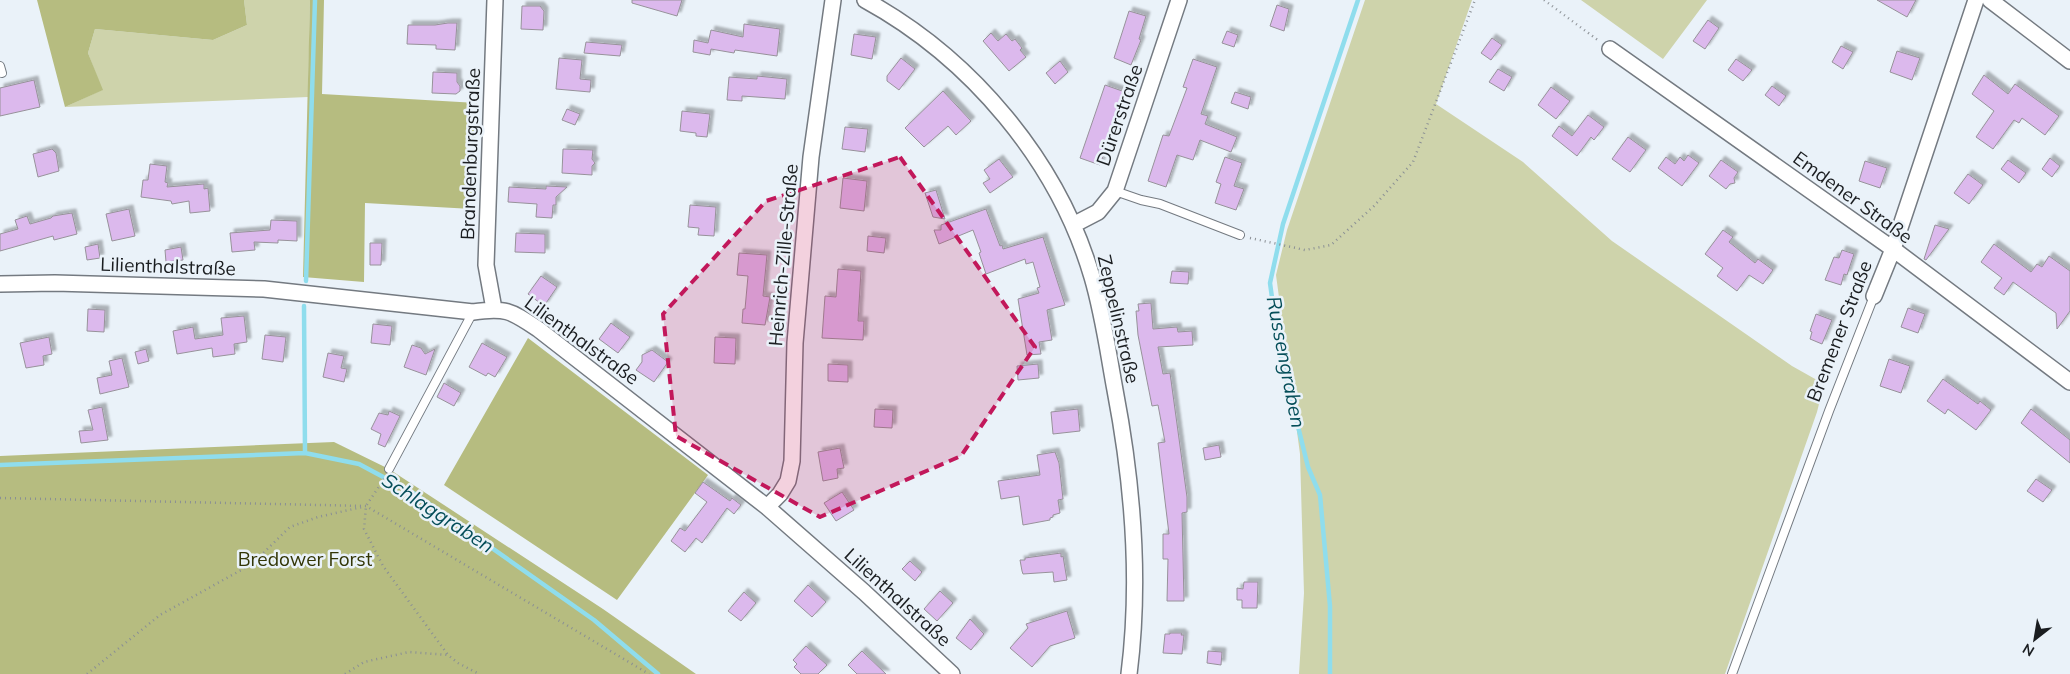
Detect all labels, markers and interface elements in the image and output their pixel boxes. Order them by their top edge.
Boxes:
street label: Dürerstraße [1090,61,1148,169]
street label: Brandenburgstraße [455,67,485,241]
street label: Emdener Straße [1789,146,1917,248]
street label: Heinrich-Zille-Straße [763,163,803,347]
street label: Lilienthalstraße [100,252,236,280]
street label: Zeppelinstraße [1093,252,1145,386]
street label: Bremener Straße [1801,257,1877,405]
street label: Lilienthalstraße [520,290,644,390]
water label: Russengraben [1261,294,1312,430]
water label: Schlaggraben [377,467,499,558]
street label: Lilienthalstraße [840,543,956,651]
park label: Bredower Forst [238,547,373,571]
north arrow [2010,614,2060,664]
text: N [2019,640,2037,661]

